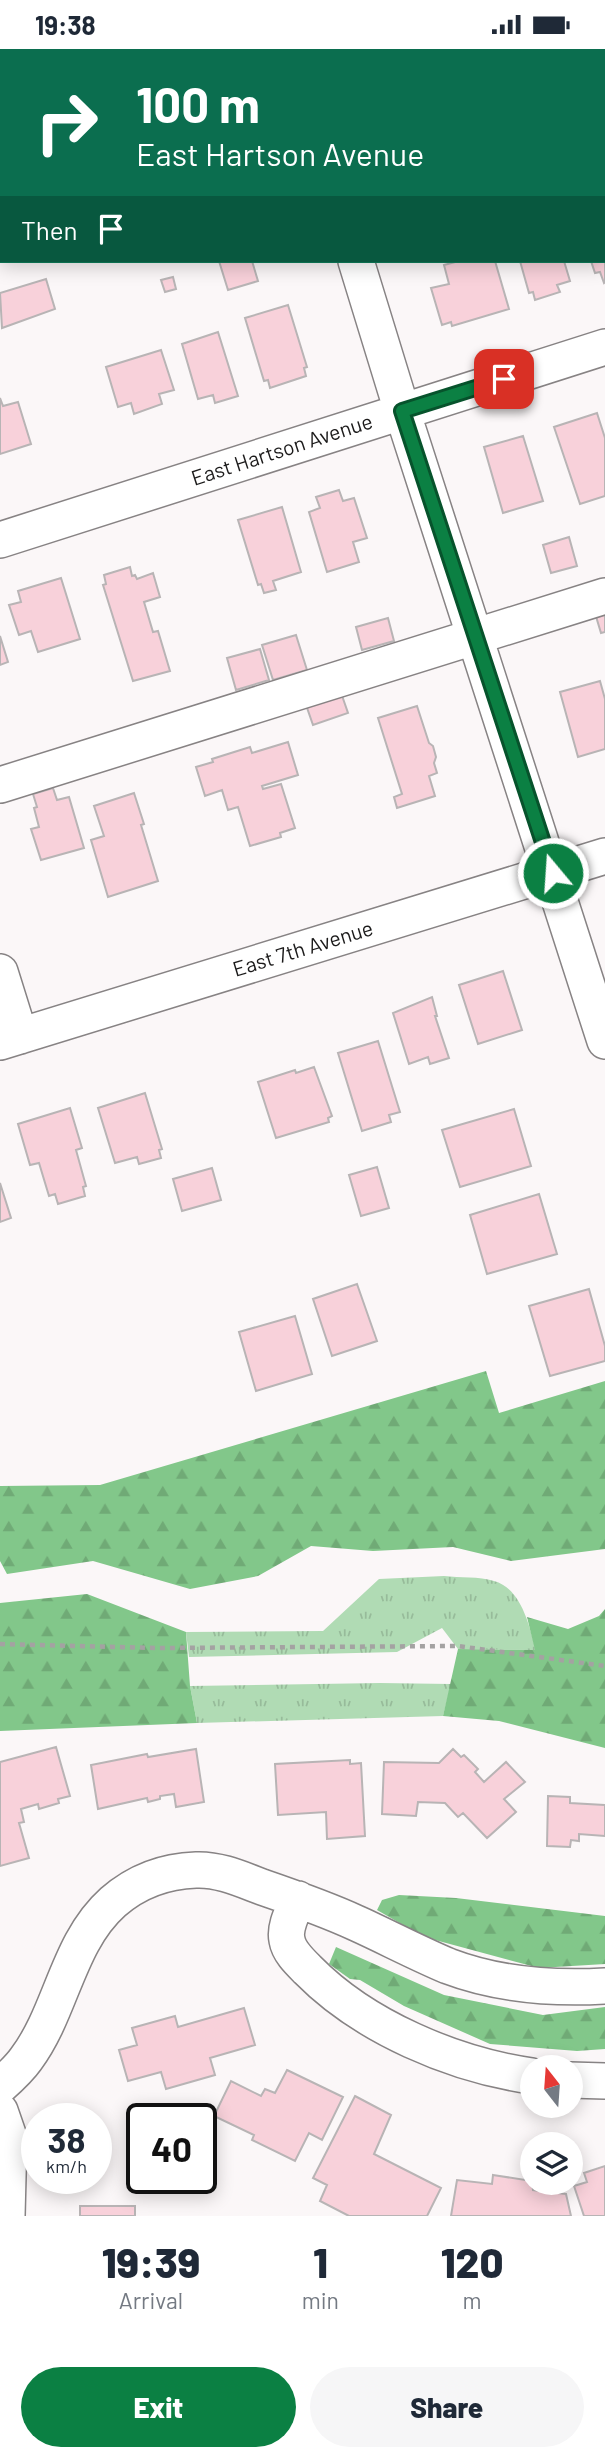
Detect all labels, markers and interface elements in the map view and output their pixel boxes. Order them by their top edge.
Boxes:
text: 19:38 [35,9,96,40]
text: 100 m [136,74,260,133]
icon: right [21,77,112,168]
text: East Hartson Avenue [136,134,424,172]
icon: arrive [92,210,130,248]
text: Then [21,214,78,245]
pin [474,349,534,409]
icon: arrive [485,360,523,398]
street label: East Hartson Avenue [188,407,375,490]
position arrow [516,836,590,910]
street label: East 7th Avenue [229,914,376,981]
north arrow [520,2055,583,2117]
map controls [520,2055,583,2195]
speed limit sign: 40 [126,2103,217,2194]
text: 38 [48,2118,85,2160]
button: layers [520,2132,583,2195]
text: km/h [46,2155,87,2177]
text: 19:39 [102,2236,200,2286]
text: 1 [313,2236,328,2286]
text: 120 [441,2236,503,2286]
text: Arrival [119,2286,183,2314]
text: min [302,2286,339,2314]
text: m [462,2286,482,2314]
button: Exit [21,2367,296,2447]
button: Share [310,2367,584,2447]

